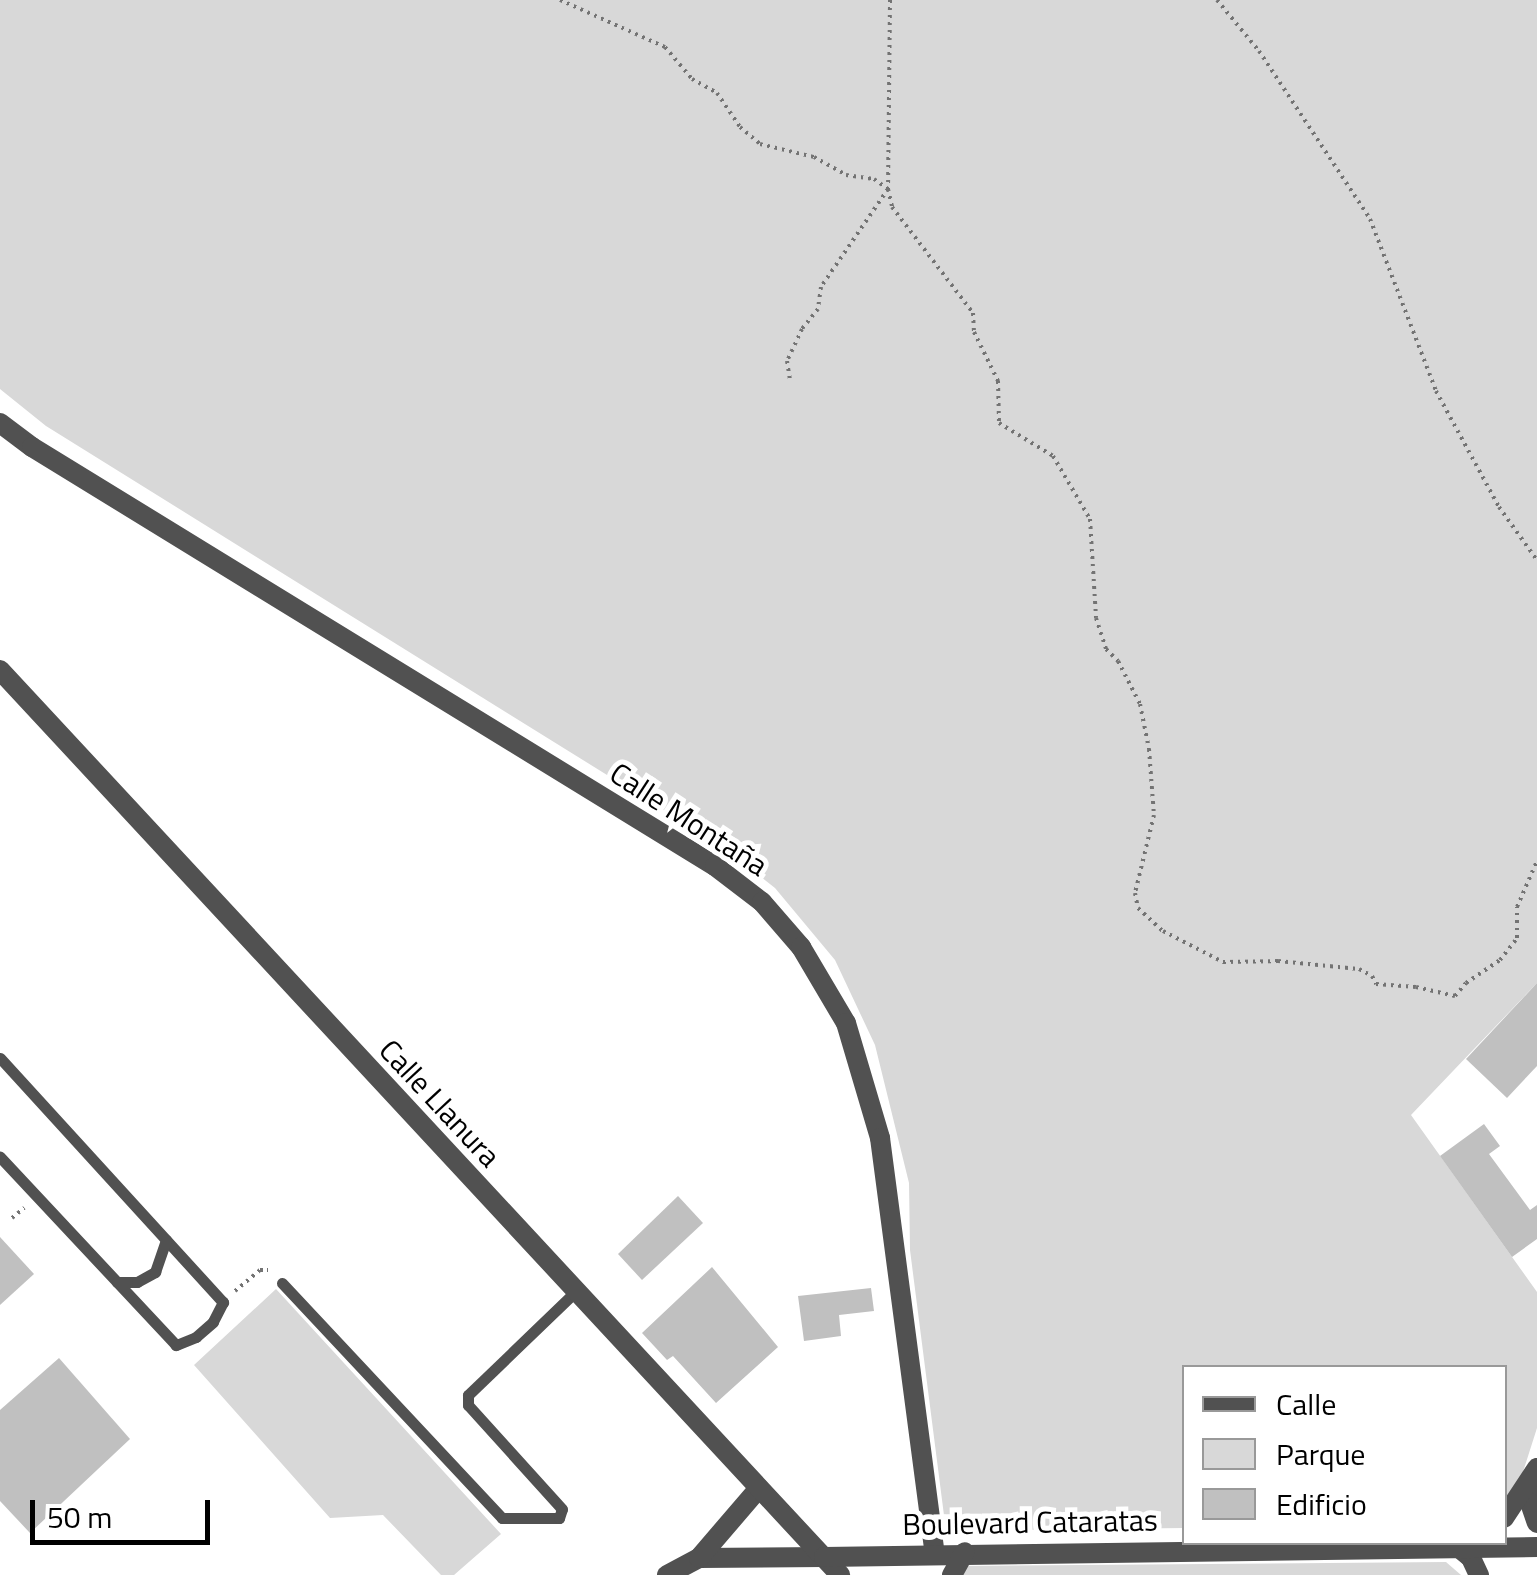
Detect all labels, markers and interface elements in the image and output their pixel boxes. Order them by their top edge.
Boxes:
street label: Calle Montaña [603,755,775,883]
street label: Calle Llanura [372,1032,508,1174]
legend [1182,1365,1507,1545]
text: Calle [1276,1381,1336,1427]
text: Parque [1276,1431,1366,1477]
scale bar [35,1480,215,1542]
text: Edificio [1276,1481,1367,1527]
text: 50 m [47,1494,112,1540]
street label: Boulevard Cataratas [902,1502,1158,1542]

